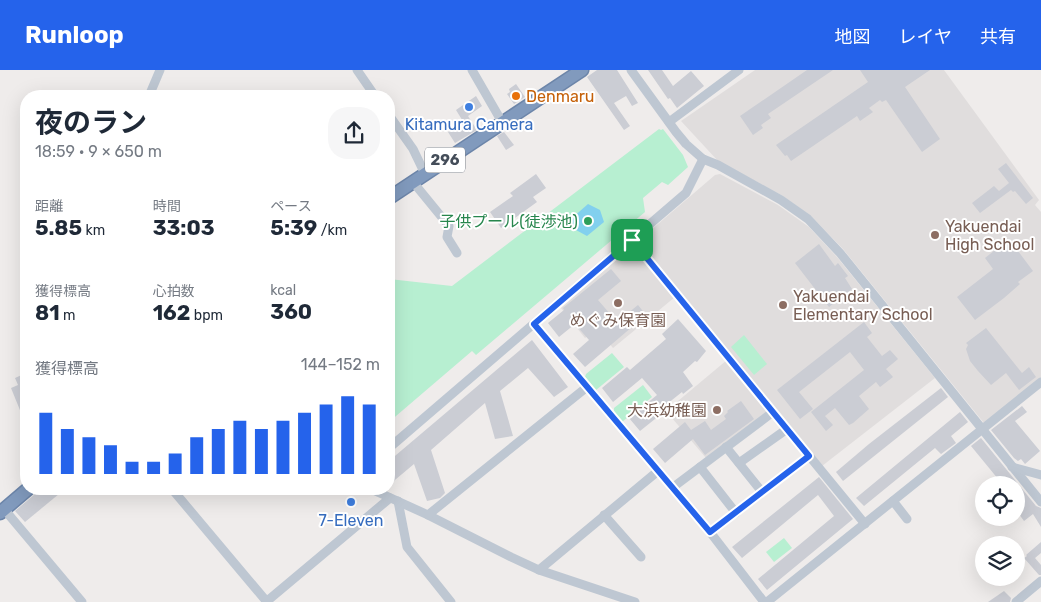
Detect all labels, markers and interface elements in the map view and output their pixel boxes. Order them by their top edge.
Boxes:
text: Runloop [25,21,124,49]
text: 地図 [835,26,871,48]
text: レイヤ [899,26,952,48]
text: 共有 [980,26,1016,48]
place label: Denmaru [526,87,594,106]
marker: Denmaru [510,90,522,102]
marker: Kitamura Camera [463,101,475,113]
text: 夜のラン [35,106,147,139]
button: share [328,107,380,159]
place label: Kitamura Camera [405,115,533,134]
text: 18:59 · 9 × 650 m [35,142,162,161]
road number: 296 [425,148,465,172]
text: 距離 [35,198,63,215]
text: 時間 [153,198,181,215]
text: ペース [270,198,312,215]
place label: 子供プール(徒渉池) [439,212,578,231]
text: 5.85 [35,215,82,240]
text: 33:03 [153,215,215,240]
text: 5:39 [270,215,317,240]
marker: 子供プール(徒渉池) [582,215,594,227]
place label: Yakuendai High School [945,217,1034,254]
pin [611,219,653,261]
text: km [82,222,105,239]
text: /km [317,222,347,239]
icon: arrive [618,226,646,254]
marker: Yakuendai High School [929,229,941,241]
text: kcal [270,282,296,299]
text: 獲得標高 [35,283,91,300]
text: 心拍数 [153,283,195,300]
place label: Yakuendai Elementary School [793,287,933,324]
marker: めぐみ保育園 [612,297,624,309]
text: 360 [270,299,312,324]
marker: Yakuendai Elementary School [777,299,789,311]
text: 81 [35,300,60,325]
text: 162 [153,300,190,325]
text: m [60,307,76,324]
text: bpm [190,307,223,324]
place label: めぐみ保育園 [570,311,666,330]
text: 144–152 m [301,355,380,374]
text: 獲得標高 [35,359,99,378]
place label: 大浜幼稚園 [627,401,707,420]
marker: 大浜幼稚園 [711,404,723,416]
map controls [975,476,1025,586]
button: locate [975,476,1025,526]
marker: 7-Eleven [345,496,357,508]
place label: 7-Eleven [319,511,383,530]
button: layers [975,536,1025,586]

